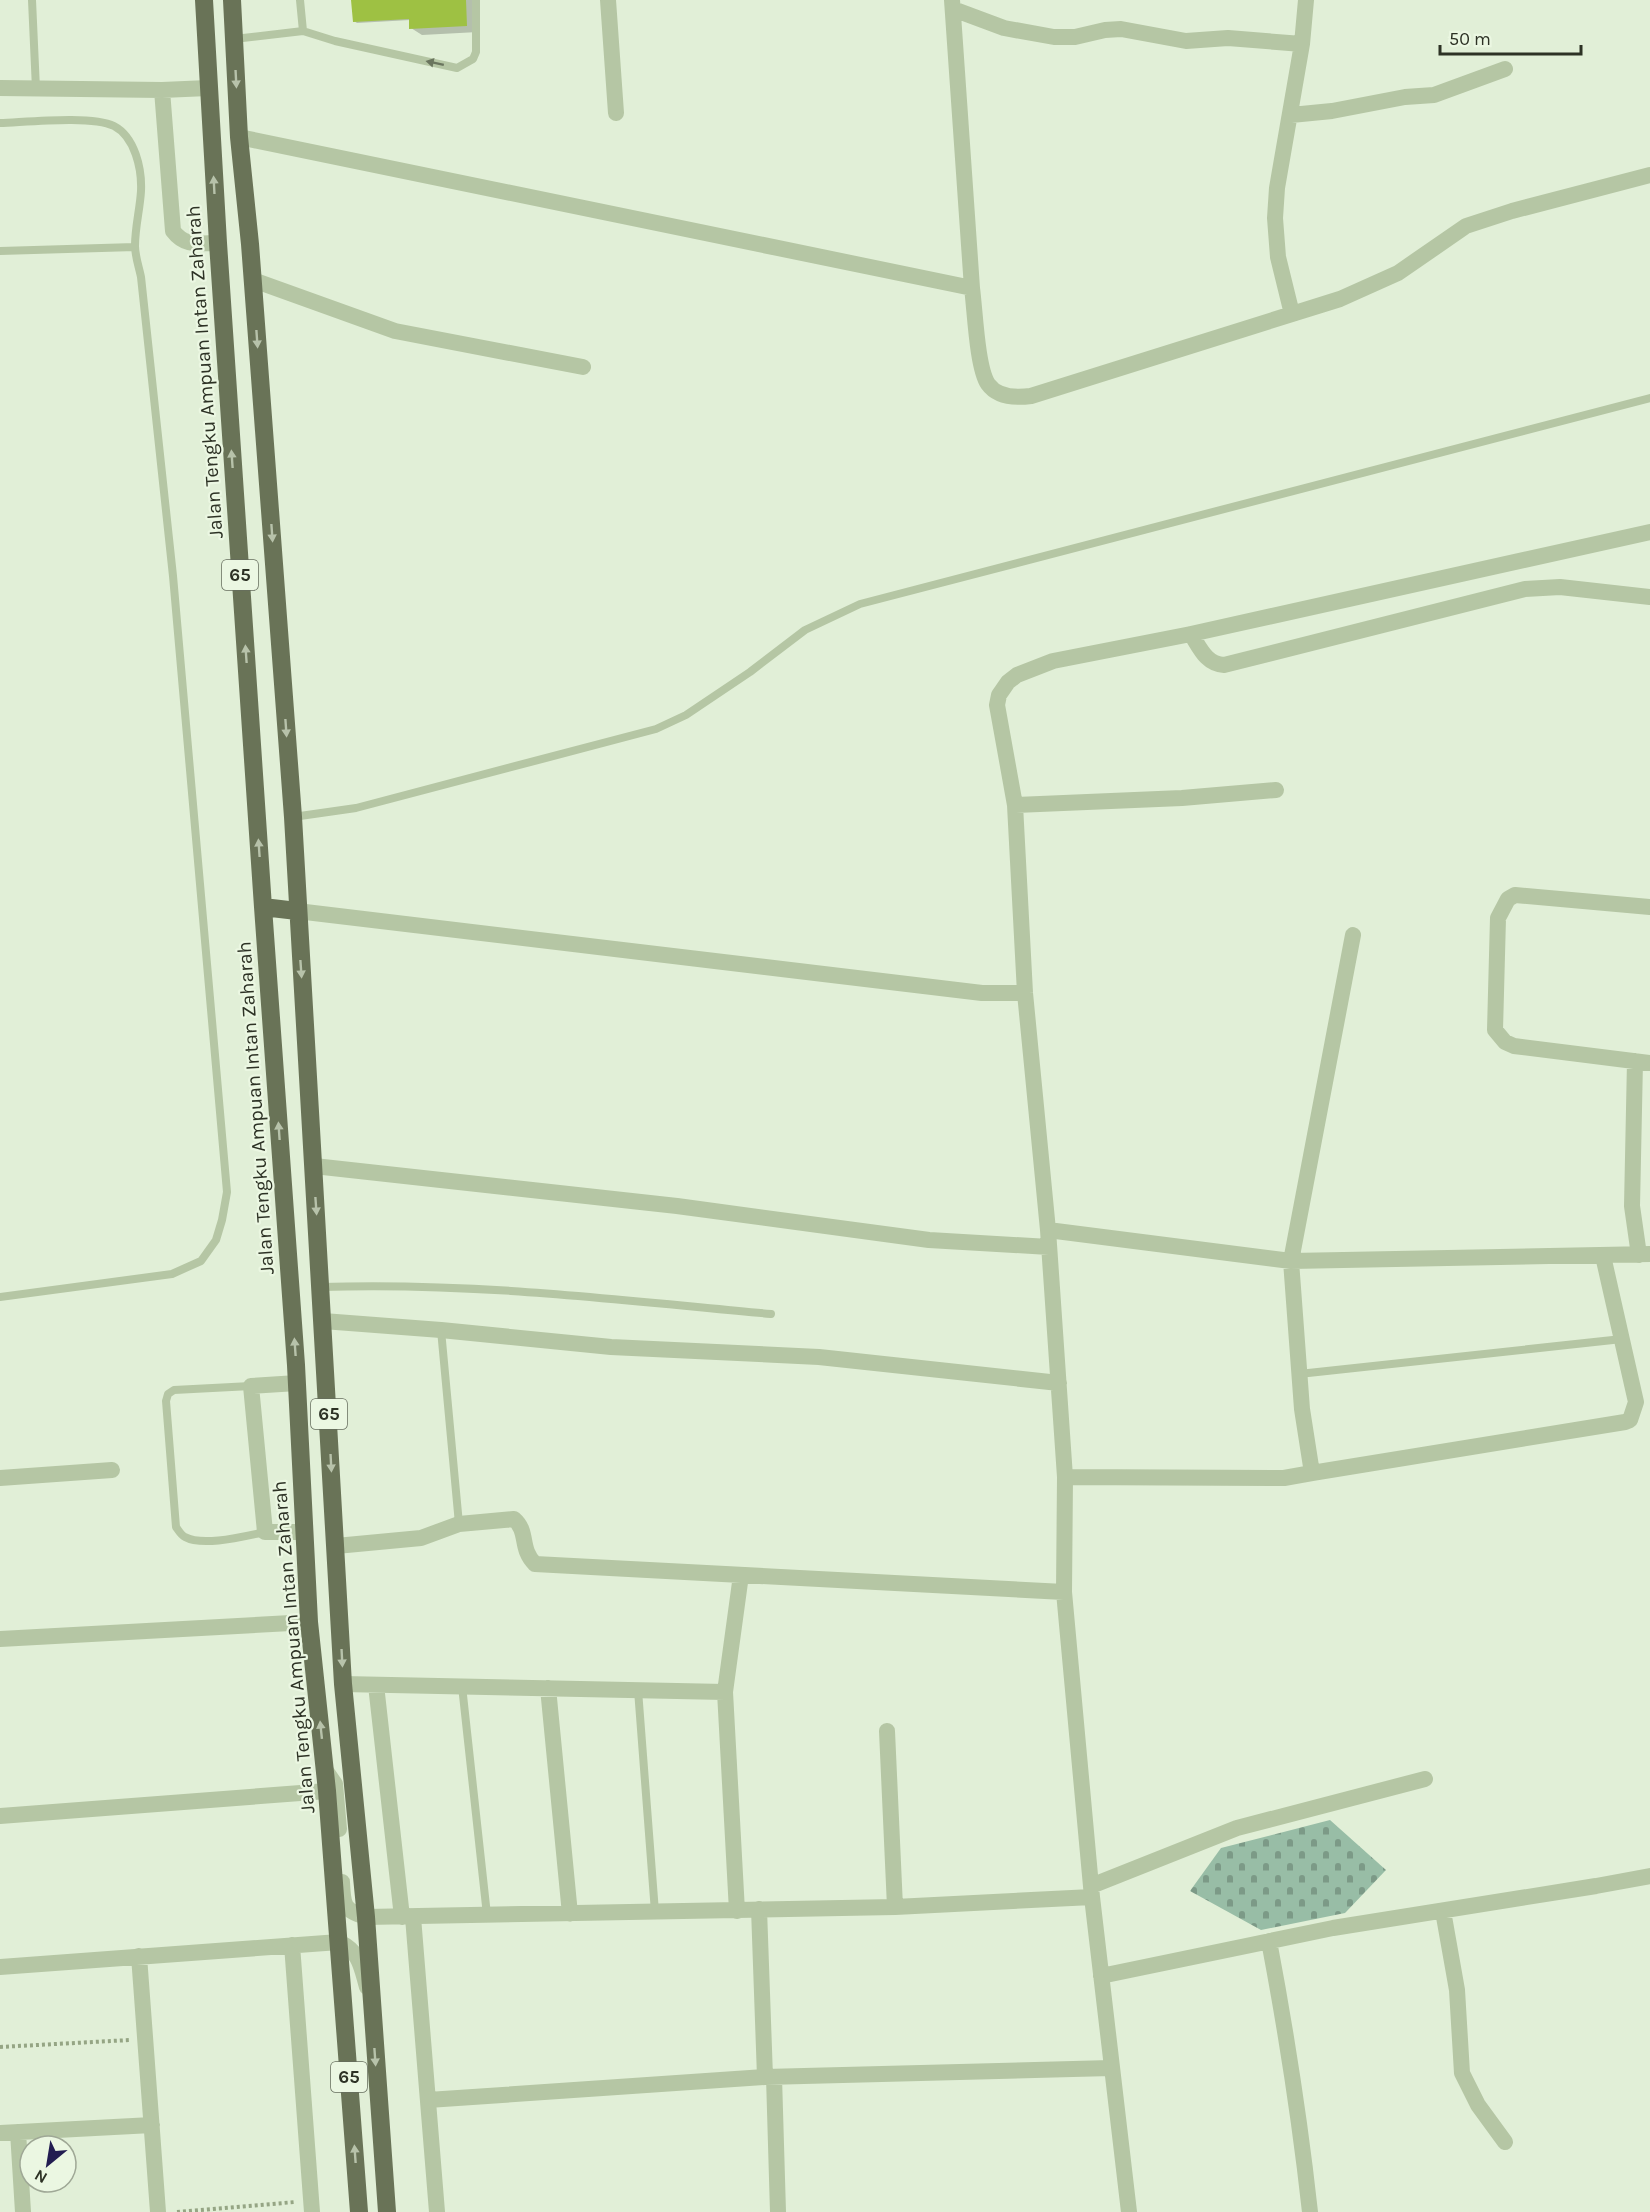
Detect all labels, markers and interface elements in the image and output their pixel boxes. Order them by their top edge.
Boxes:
scale bar [1440,18,1581,56]
text: 50 m [1449,28,1491,50]
one-way arrow [425,58,444,67]
one-way arrow [231,70,241,89]
one-way arrow [210,175,219,194]
street label: Jalan Tengku Ampuan Intan Zaharah [181,205,228,539]
one-way arrow [252,329,262,348]
one-way arrow [228,450,237,469]
one-way arrow [267,524,276,543]
road number: 65 [222,560,258,590]
one-way arrow [241,644,250,663]
one-way arrow [281,718,291,737]
one-way arrow [254,839,263,858]
street label: Jalan Tengku Ampuan Intan Zaharah [232,941,279,1275]
one-way arrow [296,960,306,979]
one-way arrow [274,1122,284,1141]
one-way arrow [311,1196,321,1215]
one-way arrow [290,1337,300,1356]
road number: 65 [311,1399,347,1429]
one-way arrow [327,1454,336,1473]
street label: Jalan Tengku Ampuan Intan Zaharah [267,1480,320,1814]
one-way arrow [337,1648,346,1667]
one-way arrow [316,1720,326,1739]
one-way arrow [370,2048,380,2067]
road number: 65 [331,2062,367,2092]
north arrow [18,2134,78,2194]
one-way arrow [350,2144,360,2163]
text: N [31,2165,50,2188]

